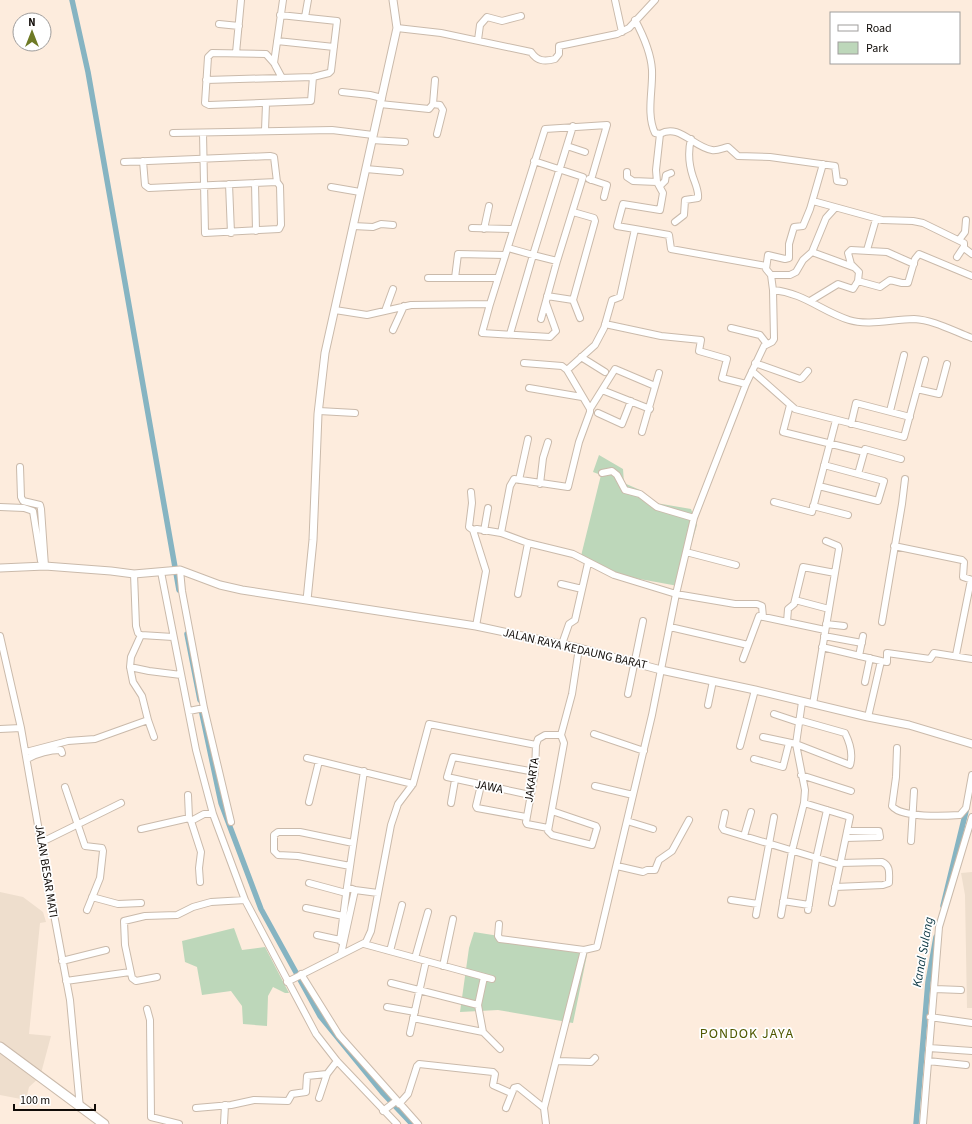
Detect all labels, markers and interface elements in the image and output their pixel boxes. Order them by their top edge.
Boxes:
north arrow [12,12,52,52]
legend [830,12,960,64]
text: N [28,15,36,30]
text: Road [866,20,892,37]
text: Park [866,40,888,57]
street label: JALAN RAYA KEDAUNG BARAT [501,624,649,674]
street label: JAKARTA [520,756,544,803]
street label: JAWA [474,776,505,798]
street label: JALAN BESAR MATI [30,823,62,919]
water label: Kanal Sulang [908,915,938,989]
district label: PONDOK JAYA [700,1024,794,1044]
scale bar [14,1086,95,1112]
text: 100 m [20,1092,50,1109]

